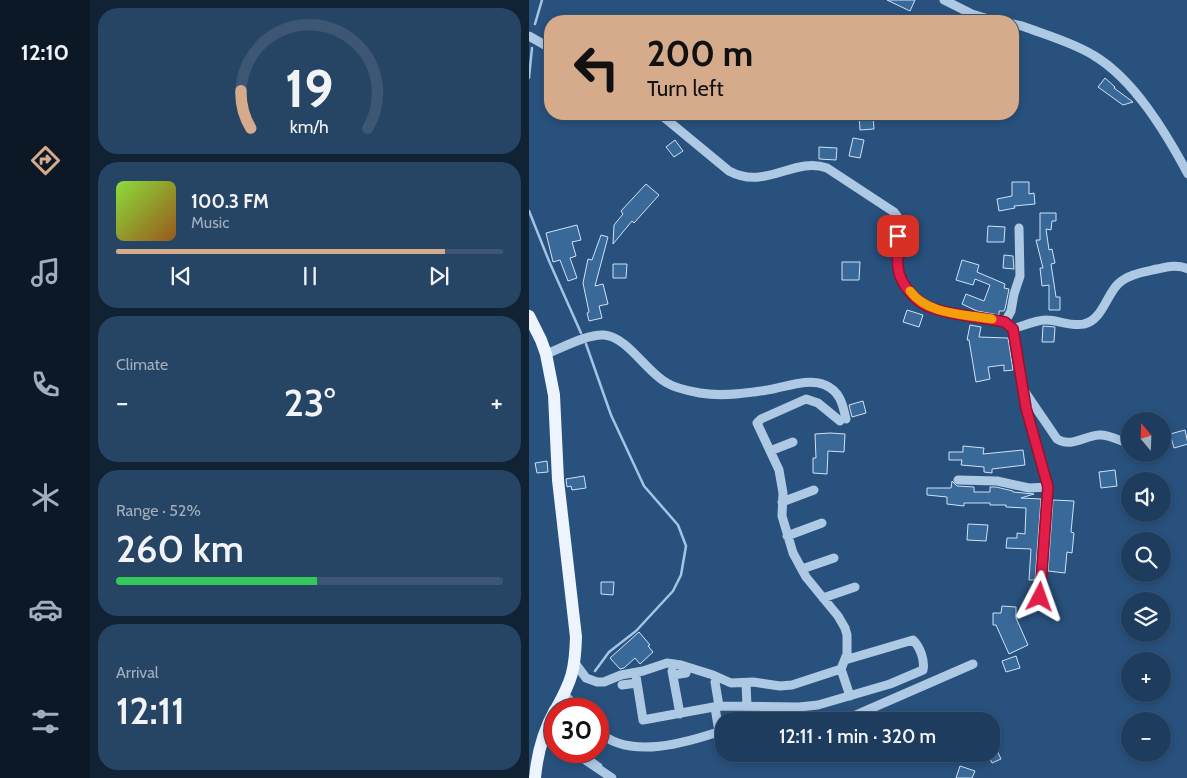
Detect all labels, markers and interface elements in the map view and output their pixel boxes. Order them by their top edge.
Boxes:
text: 200 m [647,32,753,75]
icon: left [564,35,629,100]
text: 12:10 [21,39,69,66]
text: 19 [285,57,334,120]
text: Turn left [647,75,724,102]
text: km/h [290,116,329,137]
icon: directions [28,143,63,178]
text: 100.3 FM [191,190,269,213]
text: Music [191,213,229,232]
pin [877,215,919,257]
icon: arrive [884,222,912,250]
icon: music [28,255,63,290]
icon: previous [167,262,195,290]
icon: pause [296,262,324,290]
icon: next [425,262,453,290]
text: Climate [116,355,168,374]
icon: phone [28,367,63,402]
text: 23° [284,379,335,426]
text: − [116,385,128,419]
text: + [491,385,503,419]
north arrow [1121,412,1171,462]
map controls [1121,412,1171,762]
button: sound [1121,472,1171,522]
icon: climate [28,480,63,515]
text: Range · 52% [116,501,201,520]
text: 260 km [116,525,244,572]
button: search [1121,532,1171,582]
position arrow [1013,570,1065,622]
icon: car [28,592,63,627]
button: layers [1121,592,1171,642]
button: + [1121,652,1171,702]
text: Arrival [116,663,159,682]
text: 12:11 [116,687,185,734]
speed limit sign: 30 [544,698,609,763]
icon: filters [28,704,63,739]
button: − [1121,712,1171,762]
text: 12:11 · 1 min · 320 m [779,725,936,748]

